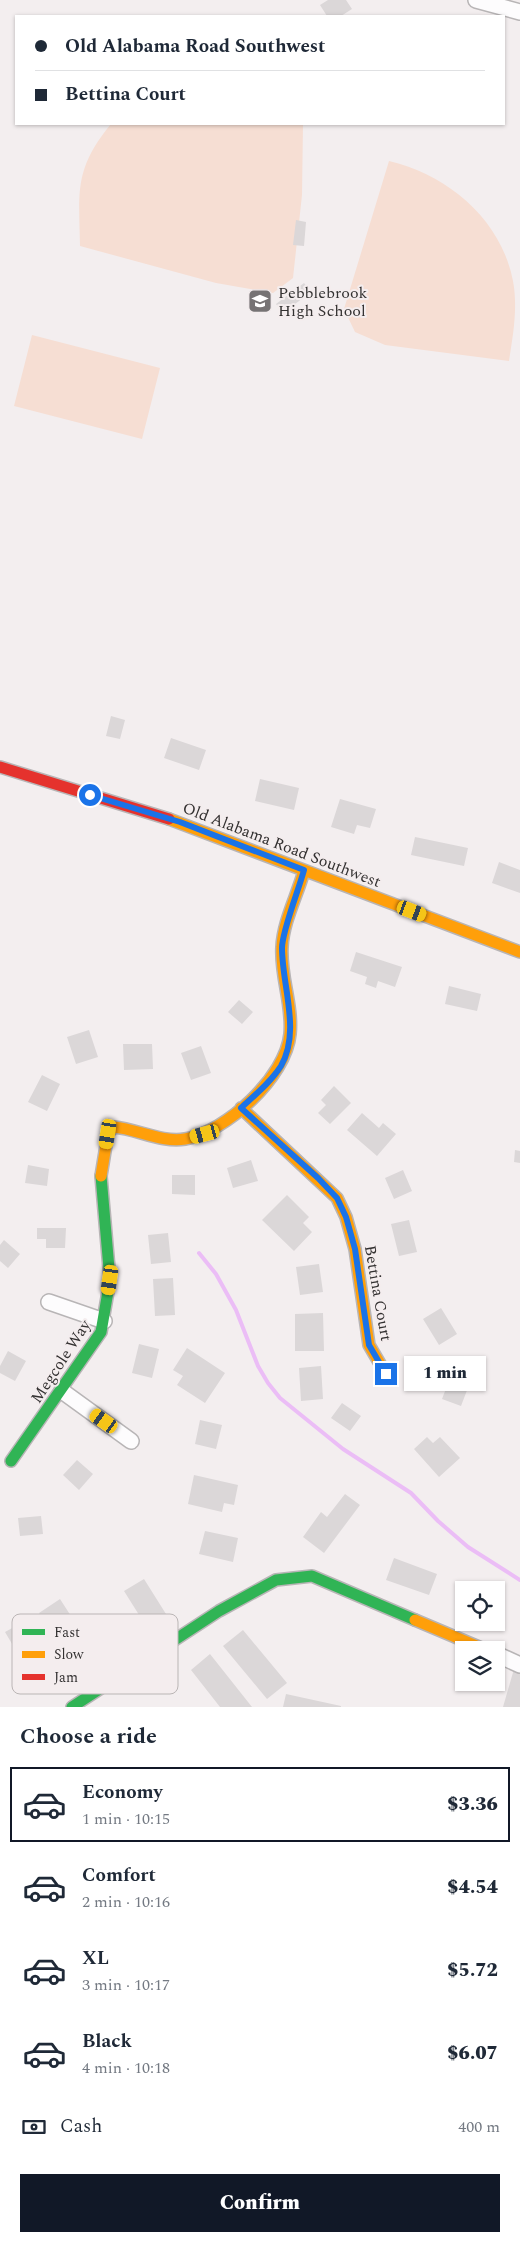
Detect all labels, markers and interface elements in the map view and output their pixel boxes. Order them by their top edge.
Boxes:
text: Old Alabama Road Southwest [65,32,325,61]
text: Bettina Court [65,80,186,109]
place label: Pebblebrook High School [278,281,368,323]
school or university icon: Pebblebrook High School [247,288,273,314]
route start [79,784,101,806]
street label: Old Alabama Road Southwest [179,796,385,894]
car [395,899,428,923]
car [98,1118,117,1150]
car [188,1123,221,1145]
street label: Bettina Court [358,1243,398,1343]
car [100,1264,119,1296]
street label: Megcole Way [25,1314,98,1408]
callout: 1 min [404,1356,486,1392]
text: 1 min [423,1361,467,1385]
route end [375,1363,397,1385]
car [87,1406,120,1436]
map controls [455,1581,505,1691]
button: locate [455,1581,505,1631]
legend [12,1614,178,1694]
text: Fast [54,1622,80,1643]
button: layers [455,1641,505,1691]
text: Slow [54,1644,84,1665]
text: Jam [54,1667,78,1688]
text: Choose a ride [20,1720,157,1753]
text: Economy [82,1778,163,1807]
icon: car [22,1782,67,1827]
text: $3.36 [447,1790,498,1819]
text: 1 min · 10:15 [82,1807,170,1831]
text: Comfort [82,1861,156,1890]
icon: car [22,1865,67,1910]
text: $4.54 [447,1873,498,1902]
text: 2 min · 10:16 [82,1890,170,1914]
text: XL [82,1944,109,1973]
icon: car [22,1948,67,1993]
text: $5.72 [447,1956,498,1985]
text: 3 min · 10:17 [82,1973,170,1997]
text: Black [82,2027,132,2056]
icon: car [22,2031,67,2076]
text: $6.07 [447,2039,498,2068]
text: 4 min · 10:18 [82,2056,170,2080]
text: Cash [60,2112,102,2141]
icon: cash [20,2113,48,2141]
text: 400 m [458,2115,500,2139]
button: Confirm [20,2174,500,2232]

